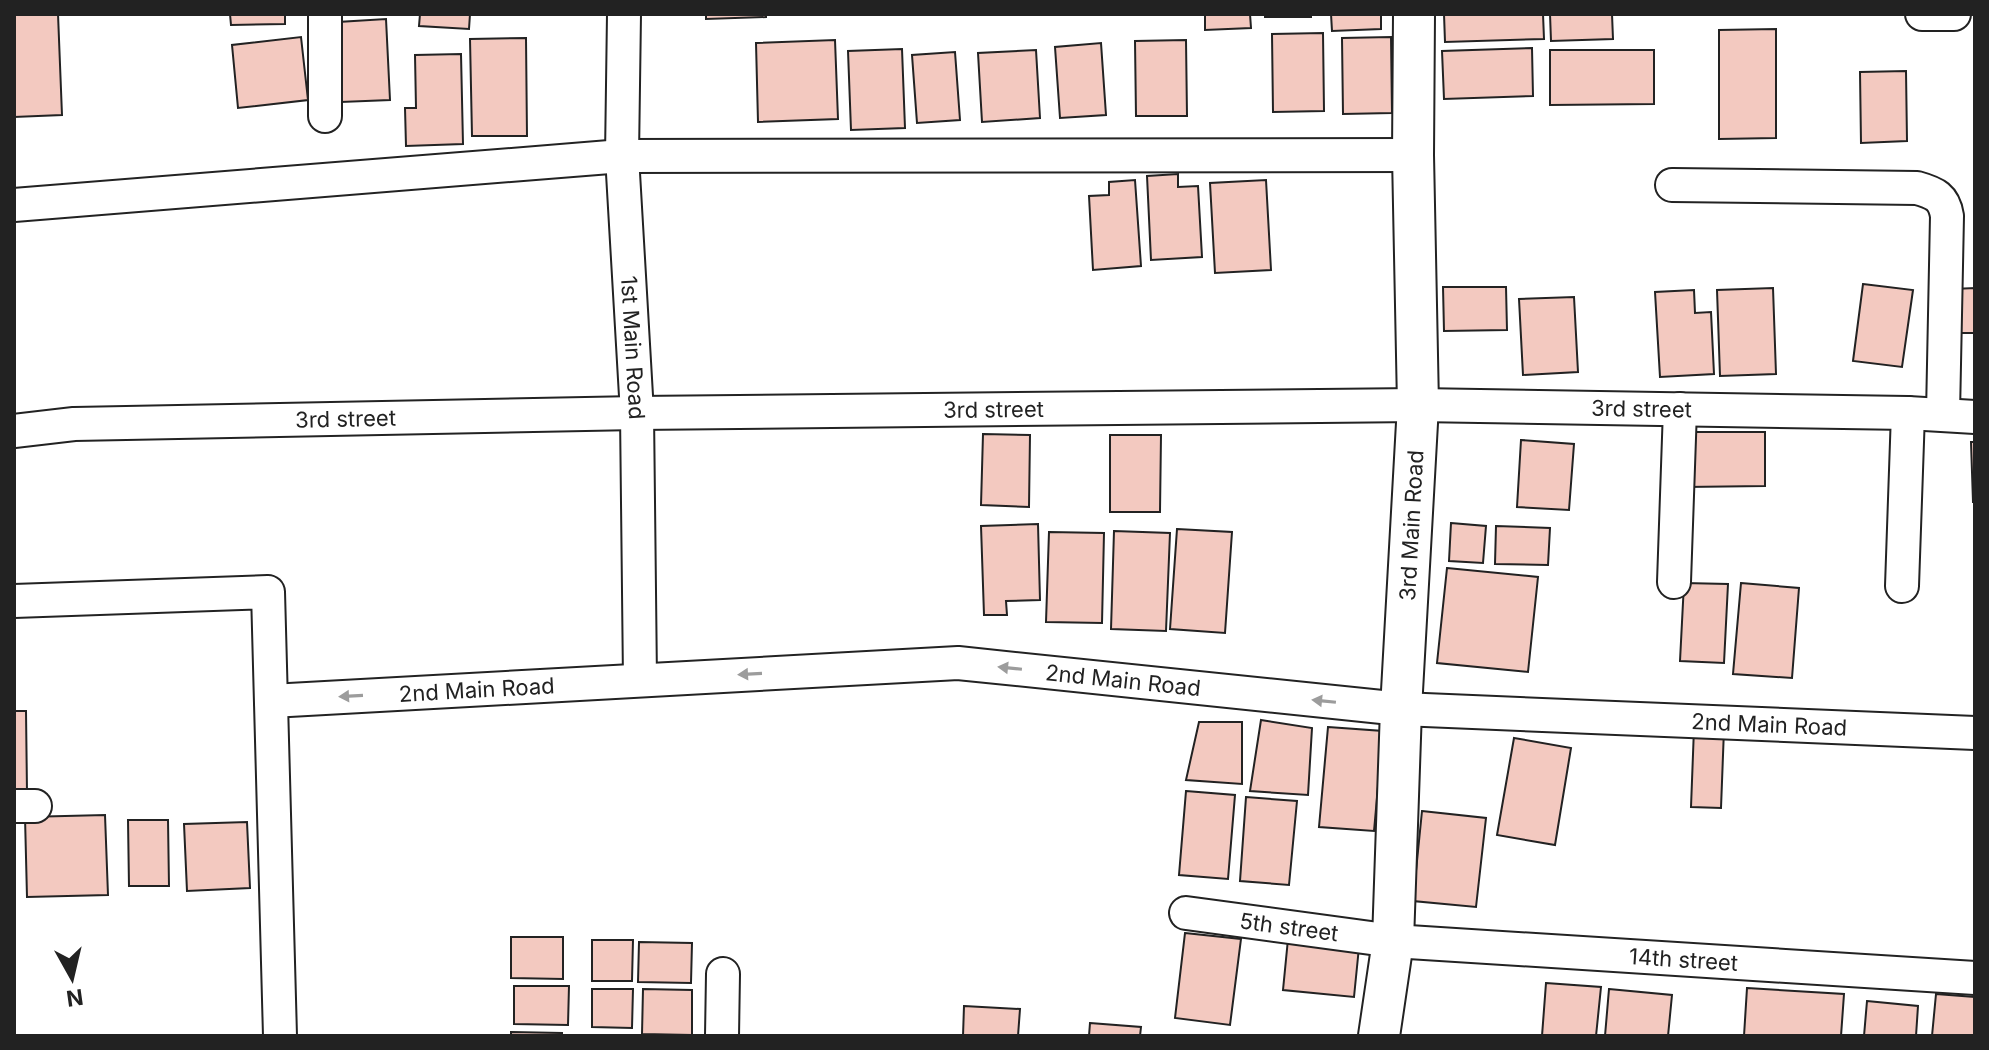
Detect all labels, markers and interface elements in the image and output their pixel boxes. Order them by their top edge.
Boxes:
street label: 1st Main Road [616,275,650,420]
street label: 3rd street [1591,395,1692,422]
street label: 3rd street [943,396,1044,423]
street label: 3rd street [295,405,396,433]
street label: 3rd Main Road [1394,449,1428,602]
street label: 2nd Main Road [1044,659,1202,701]
one-way arrow [997,661,1022,674]
one-way arrow [737,668,762,681]
street label: 2nd Main Road [398,672,555,707]
one-way arrow [338,690,363,703]
one-way arrow [1311,695,1336,708]
street label: 2nd Main Road [1691,708,1848,741]
street label: 5th street [1238,907,1340,946]
north arrow [32,938,112,1018]
street label: 14th street [1628,943,1739,976]
text: N [65,984,85,1012]

